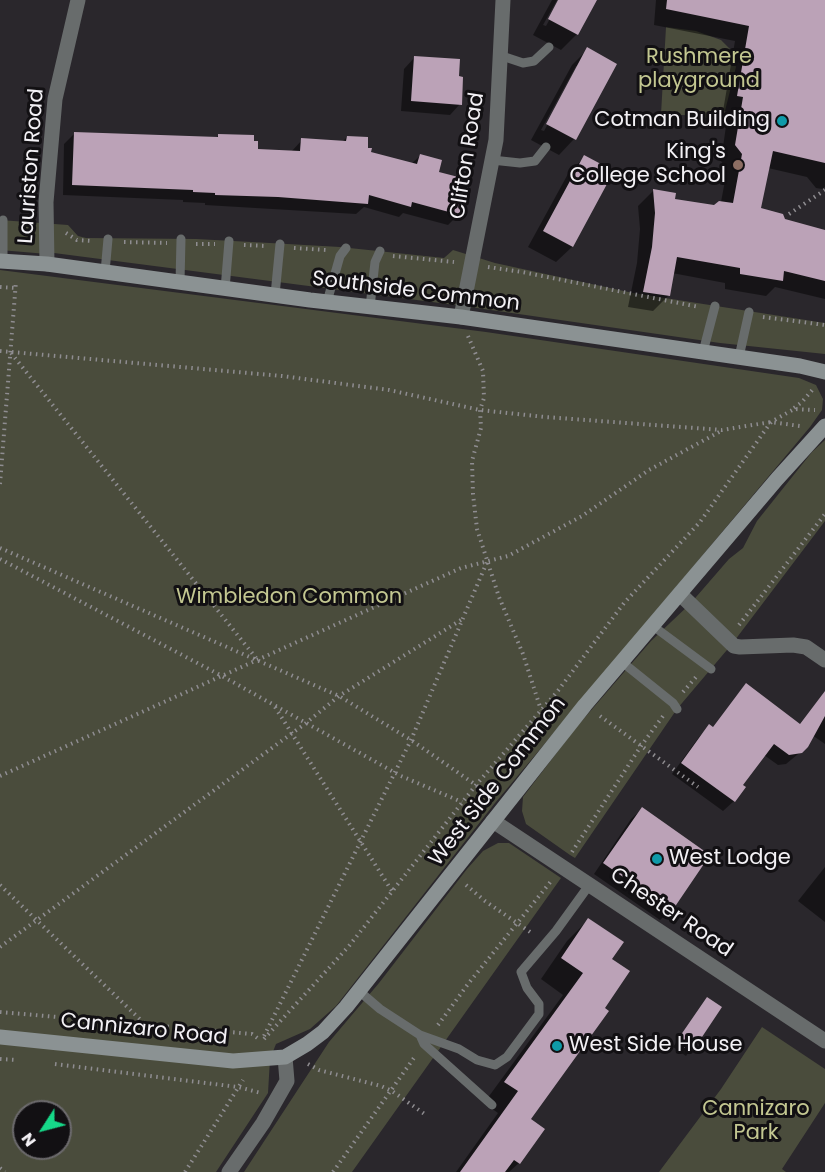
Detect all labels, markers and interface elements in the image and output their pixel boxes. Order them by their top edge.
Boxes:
park label: Rushmere playground [638,45,760,95]
street label: Lauriston Road [14,88,50,244]
street label: Clifton Road [446,91,490,221]
place label: Cotman Building [594,108,770,134]
marker: Cotman Building [775,114,789,128]
place label: King's College School [570,140,726,190]
marker: King's College School [731,158,745,172]
street label: Southside Common [311,267,521,317]
park label: Wimbledon Common [176,585,402,611]
street label: West Side Common [424,692,572,872]
place label: West Lodge [669,846,791,872]
marker: West Lodge [650,852,664,866]
street label: Chester Road [605,863,737,963]
street label: Cannizaro Road [59,1009,229,1051]
place label: West Side House [569,1033,742,1059]
marker: West Side House [550,1039,564,1053]
park label: Cannizaro Park [702,1097,810,1147]
north arrow [12,1100,72,1160]
text: N [16,1128,41,1151]

